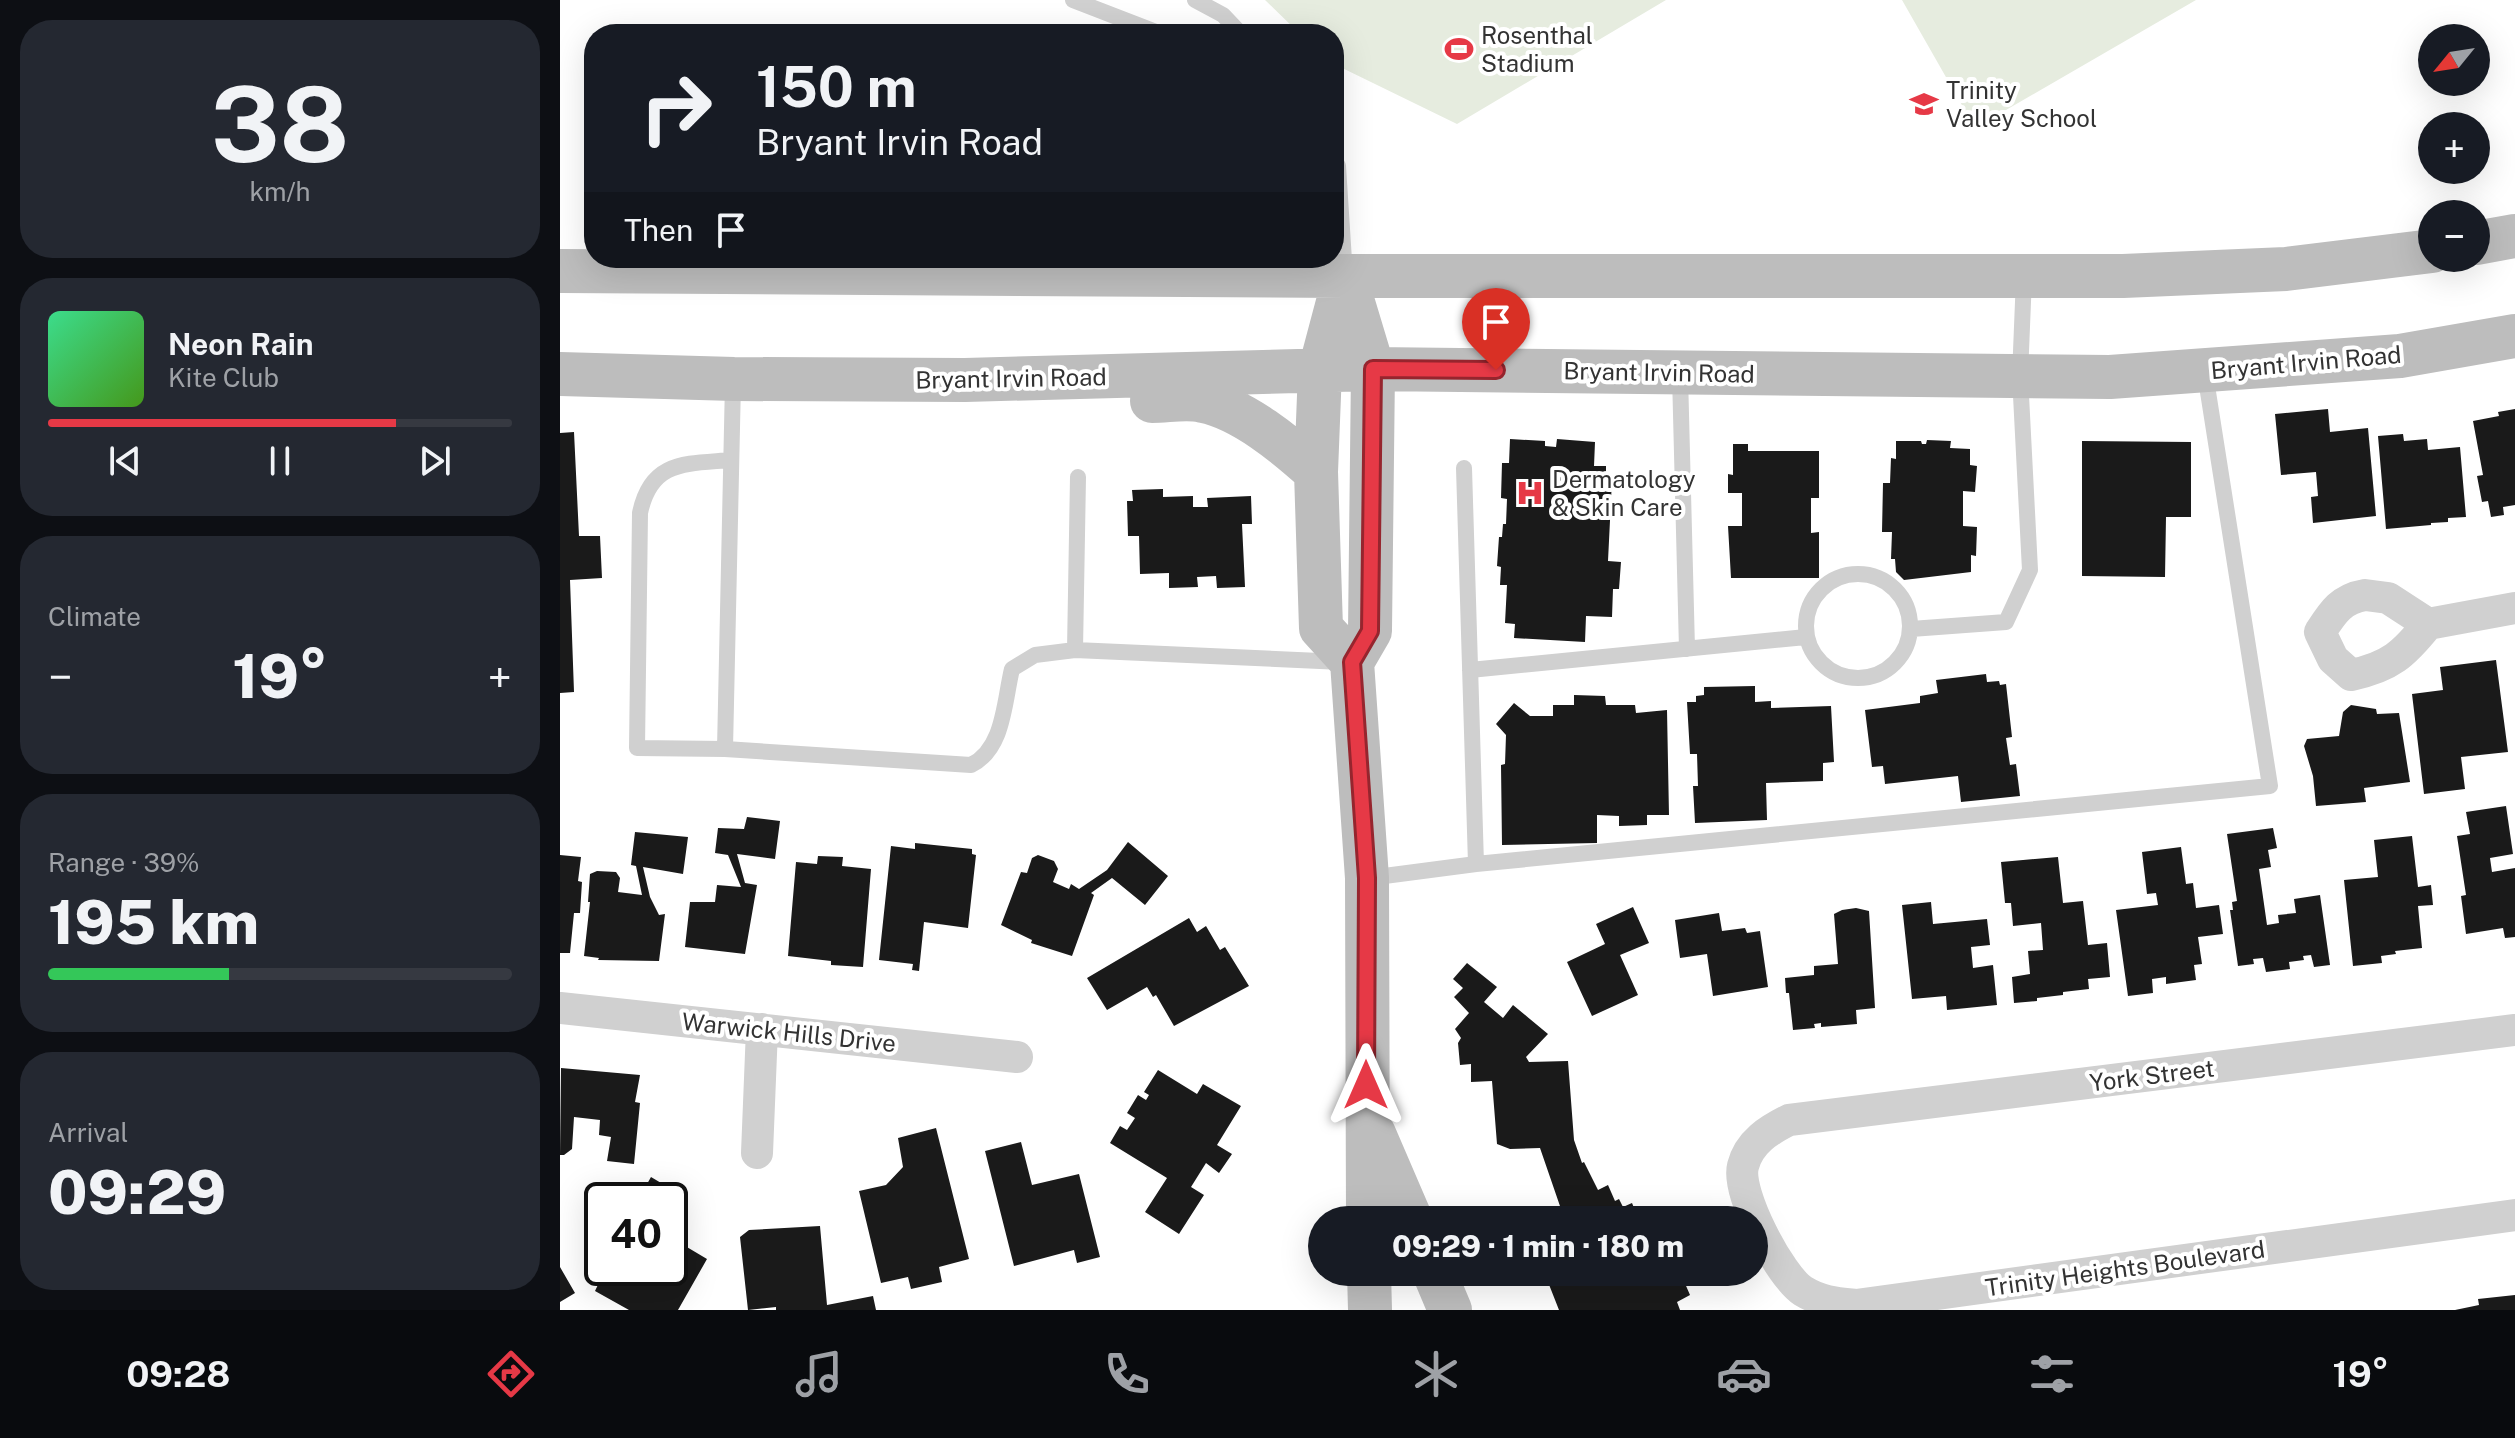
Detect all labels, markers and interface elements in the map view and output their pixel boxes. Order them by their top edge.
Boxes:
place label: Rosenthal Stadium [1481,21,1593,77]
north arrow [2418,24,2490,96]
map controls [2418,24,2490,272]
sports icon: Rosenthal Stadium [1444,34,1474,64]
text: 150 m [756,54,917,120]
icon: right [624,56,728,160]
text: 38 [211,63,349,185]
place label: Trinity Valley School [1946,76,2097,132]
school or university icon: Trinity Valley School [1909,89,1939,119]
button: + [2418,112,2490,184]
text: Bryant Irvin Road [756,121,1043,163]
text: km/h [249,176,311,207]
button: − [2418,200,2490,272]
icon: arrive [709,208,753,252]
text: Then [624,212,693,248]
pin [1462,288,1530,370]
icon: arrive [1474,300,1518,344]
text: Neon Rain [168,326,314,362]
street label: Bryant Irvin Road [2209,340,2403,384]
street label: Bryant Irvin Road [1563,356,1755,388]
text: Kite Club [168,362,279,393]
street label: Bryant Irvin Road [915,362,1107,394]
icon: previous [103,439,147,483]
icon: pause [258,439,302,483]
icon: next [413,439,457,483]
place label: Dermatology & Skin Care [1552,465,1696,521]
hospital icon: Dermatology & Skin Care [1515,478,1545,508]
text: Climate [48,601,141,632]
text: 19° [232,641,328,712]
text: − [48,651,72,703]
text: + [488,651,512,703]
text: Range · 39% [48,847,199,878]
text: 195 km [48,887,259,958]
street label: Warwick Hills Drive [680,1007,898,1057]
position arrow [1324,1043,1408,1127]
street label: York Street [2088,1053,2216,1097]
text: Arrival [48,1117,128,1148]
text: 09:29 [48,1157,226,1228]
speed limit sign: 40 [584,1182,688,1286]
text: 09:29 · 1 min · 180 m [1392,1228,1684,1264]
street label: Trinity Heights Boulevard [1983,1234,2267,1302]
icon: directions [483,1346,539,1402]
icon: music [791,1346,847,1402]
icon: phone [1099,1346,1155,1402]
icon: climate [1408,1346,1464,1402]
icon: car [1716,1346,1772,1402]
icon: filters [2024,1346,2080,1402]
text: 09:28 [126,1353,230,1395]
text: 19° [2333,1353,2389,1395]

